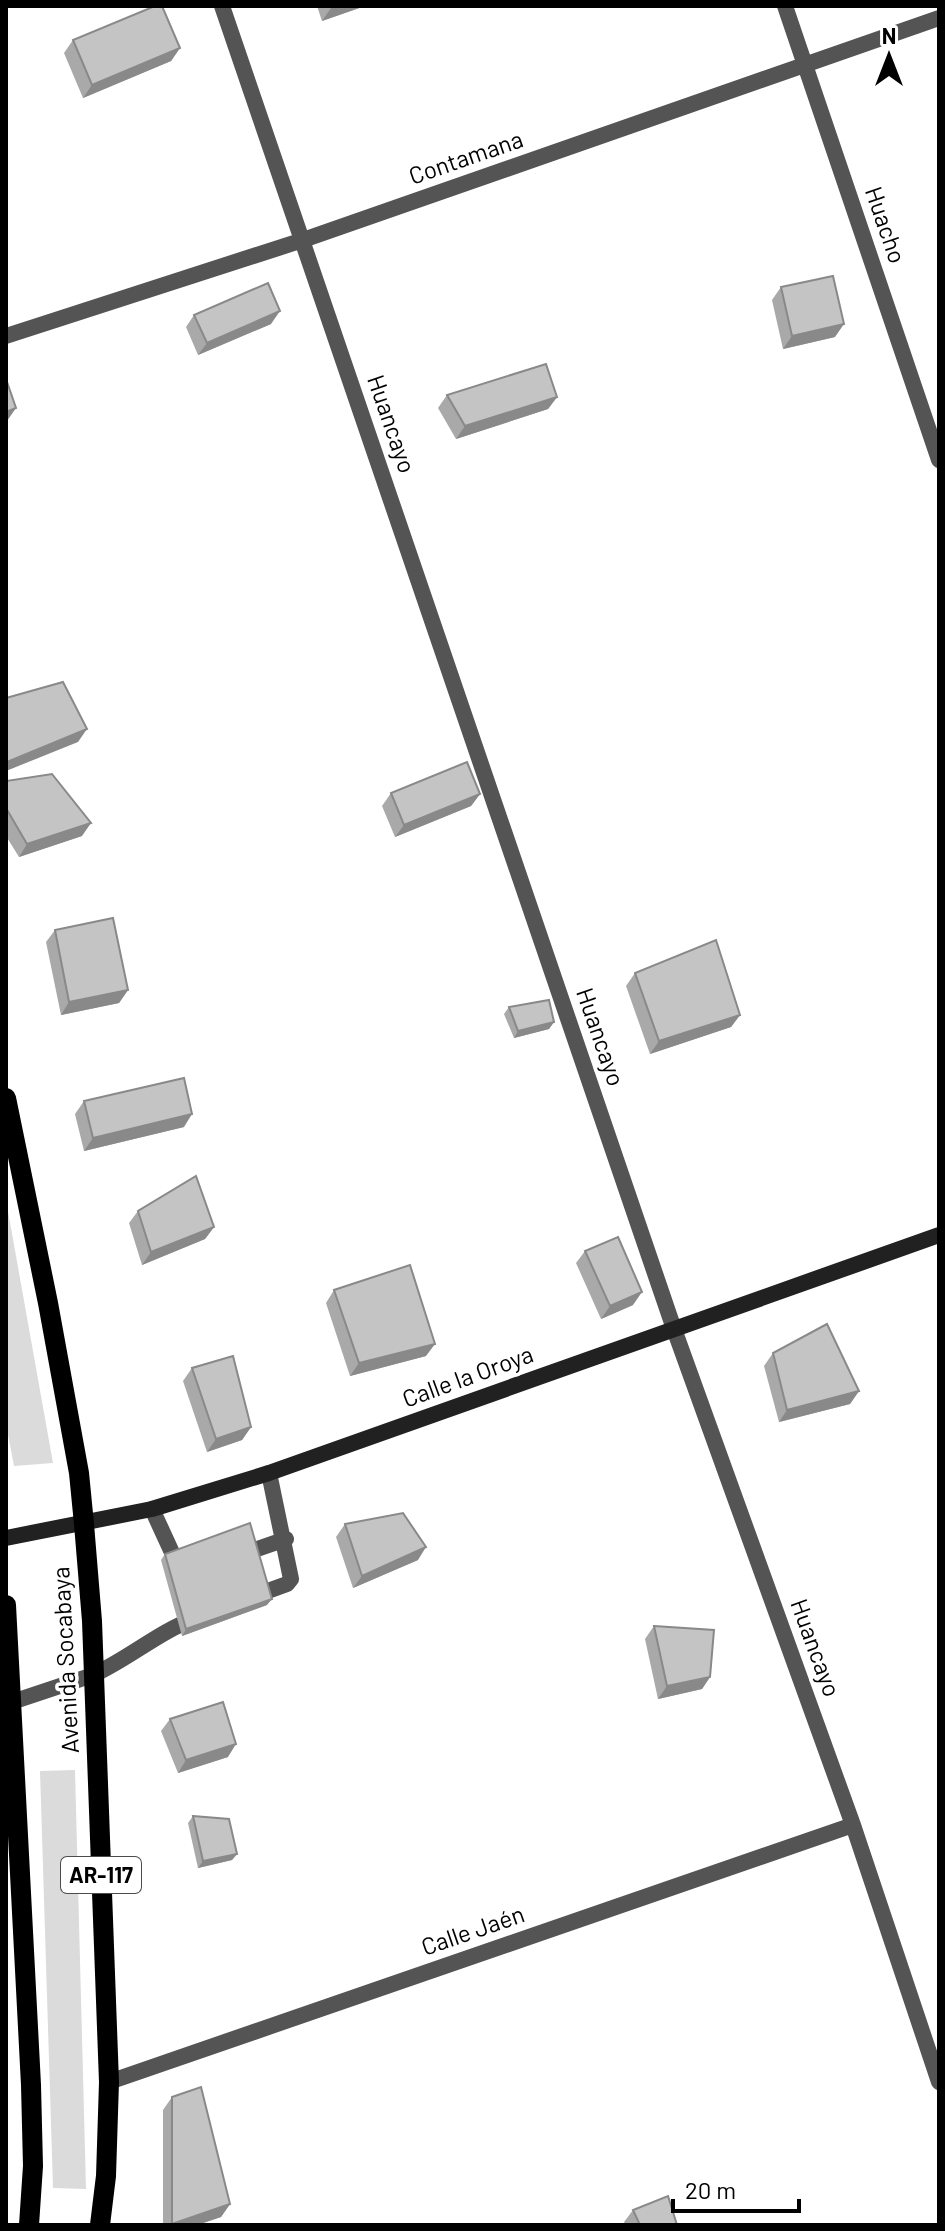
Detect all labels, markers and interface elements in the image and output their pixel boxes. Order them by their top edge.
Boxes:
north arrow [849,16,929,96]
text: N [882,22,896,48]
street label: Contamana [405,124,526,190]
street label: Huacho [860,182,913,267]
street label: Huancayo [362,371,423,476]
street label: Huancayo [571,984,632,1089]
street label: Calle la Oroya [398,1339,537,1413]
street label: Avenida Socabaya [45,1566,84,1754]
street label: Huancayo [785,1595,847,1700]
road number: AR-117 [61,1857,141,1893]
street label: Calle Jaén [417,1898,528,1961]
scale bar [673,2163,799,2213]
text: 20 m [685,2175,736,2204]

